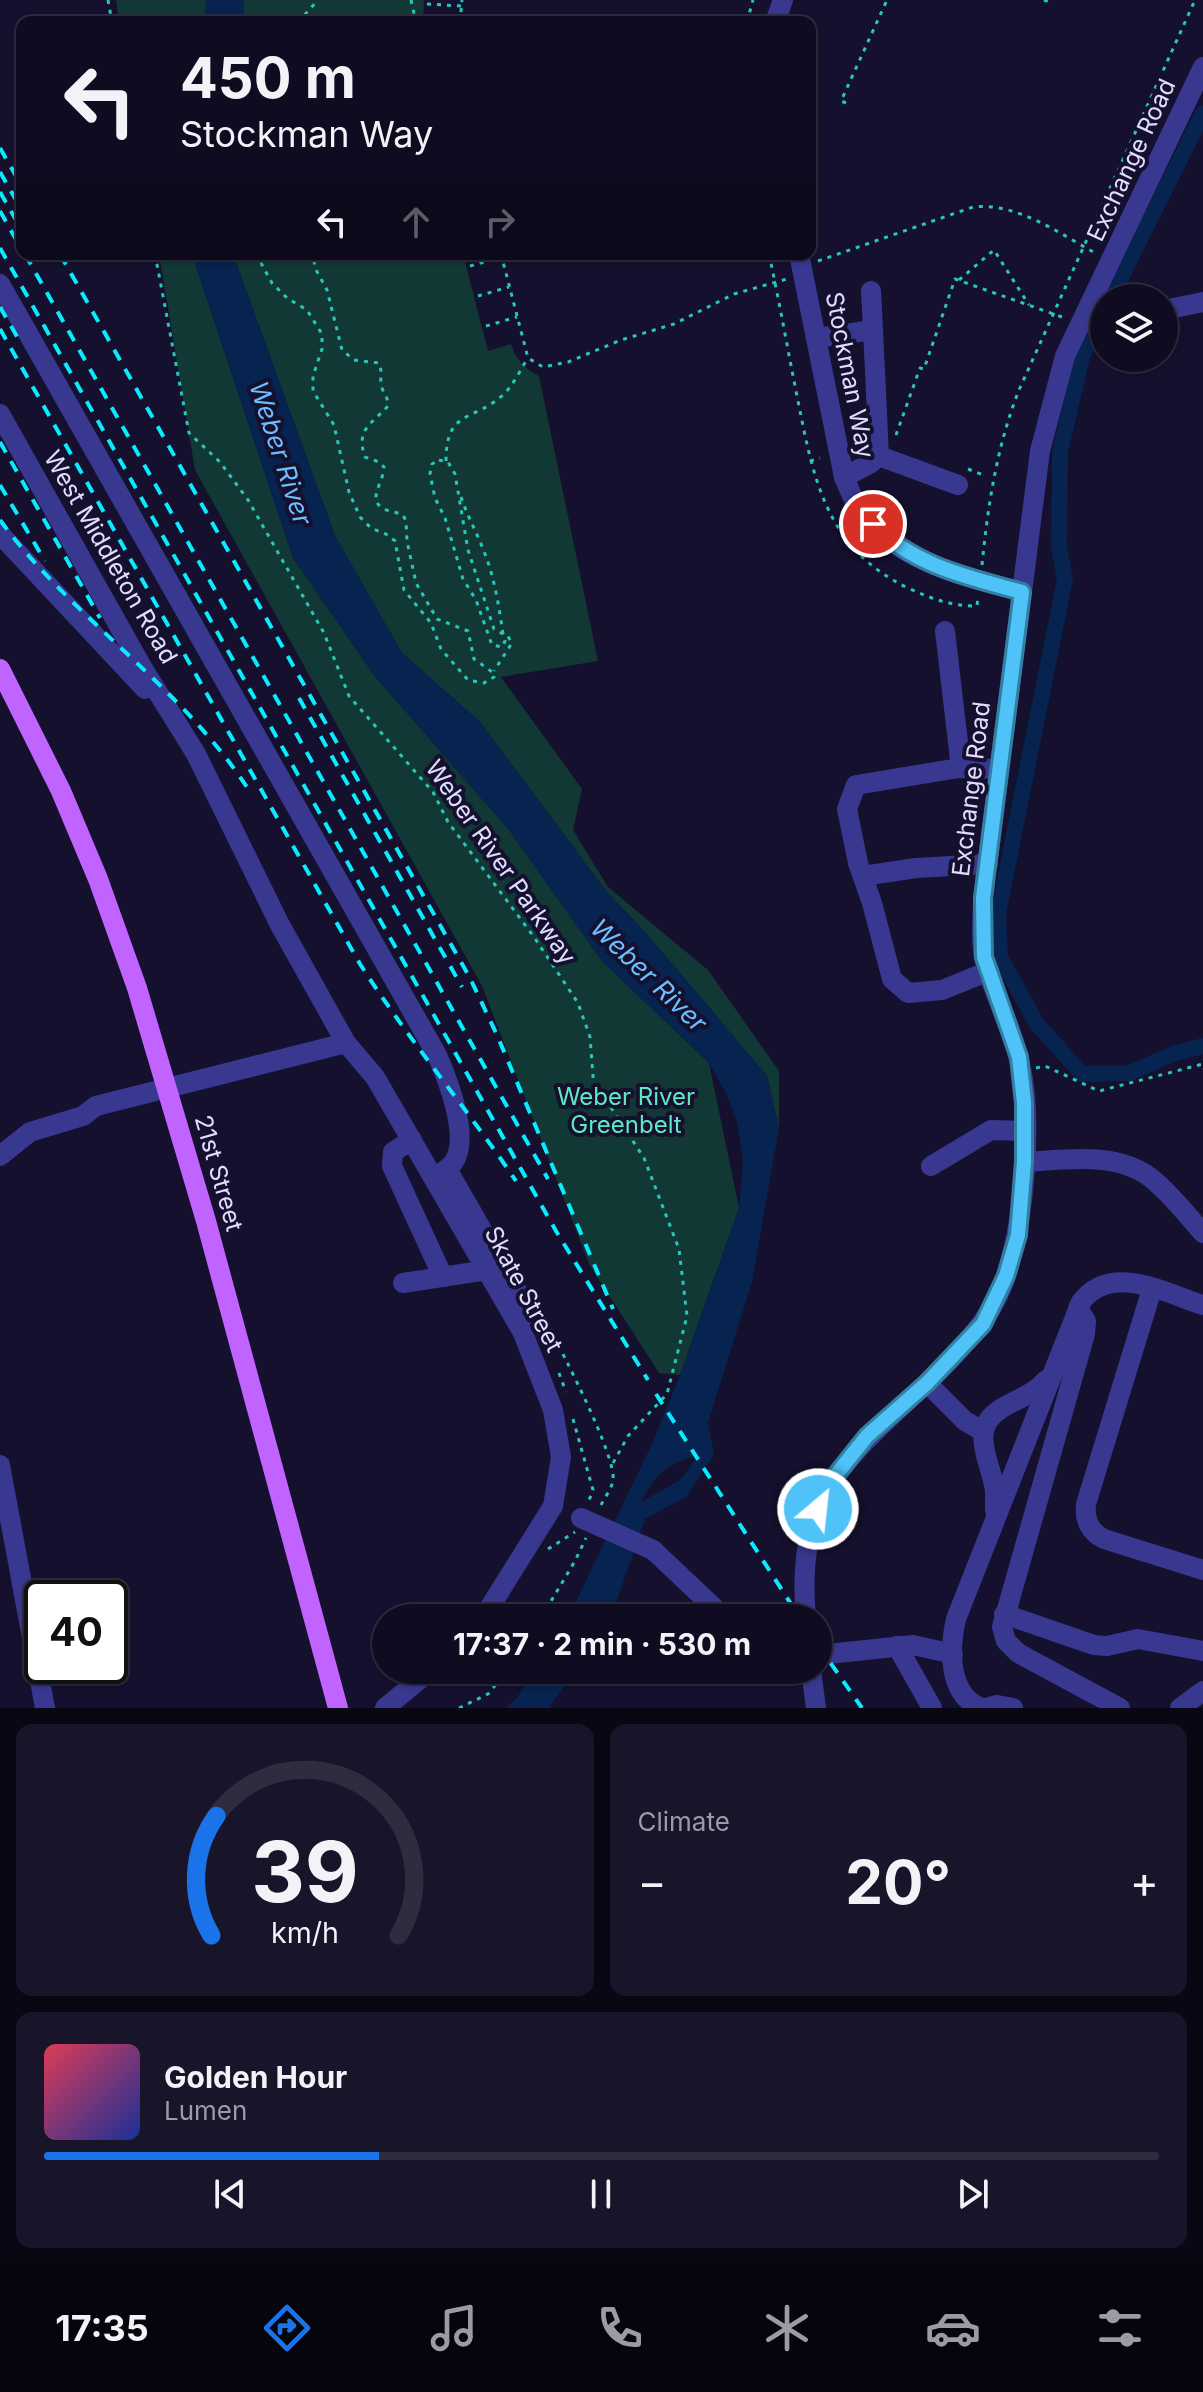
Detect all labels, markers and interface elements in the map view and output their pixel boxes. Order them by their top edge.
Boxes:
text: 450 m [180,44,356,112]
icon: left [48,48,152,152]
street label: Exchange Road [1081,74,1181,246]
text: Stockman Way [180,112,433,156]
icon: left [310,200,354,244]
icon: ahead [394,200,438,244]
icon: right [478,200,522,244]
map controls [1090,284,1178,372]
button: layers [1090,284,1178,372]
street label: Stockman Way [820,289,880,461]
water label: Weber River [243,377,319,530]
street label: West Middleton Road [38,445,184,669]
pin [839,490,907,558]
icon: arrive [851,502,895,546]
street label: Exchange Road [946,700,996,878]
street label: Weber River Parkway [420,754,582,970]
water label: Weber River [585,912,714,1039]
park label: Weber River Greenbelt [557,1082,695,1139]
street label: 21st Street [189,1112,249,1235]
street label: Skate Street [479,1221,569,1357]
position arrow [776,1467,860,1551]
speed limit sign: 40 [24,1580,128,1684]
text: 17:37 · 2 min · 530 m [453,1626,751,1662]
text: Climate [638,1806,730,1837]
text: 39 [251,1821,359,1922]
text: 20° [845,1846,951,1918]
text: − [638,1855,667,1909]
text: + [1130,1855,1159,1909]
text: km/h [271,1915,339,1950]
text: Golden Hour [164,2059,347,2095]
text: Lumen [164,2095,247,2126]
icon: previous [208,2172,252,2216]
icon: pause [579,2172,623,2216]
icon: next [951,2172,995,2216]
icon: directions [259,2300,315,2356]
icon: music [426,2300,482,2356]
icon: phone [592,2300,648,2356]
icon: climate [759,2300,815,2356]
icon: car [925,2300,981,2356]
icon: filters [1092,2300,1148,2356]
text: 17:35 [55,2306,149,2350]

